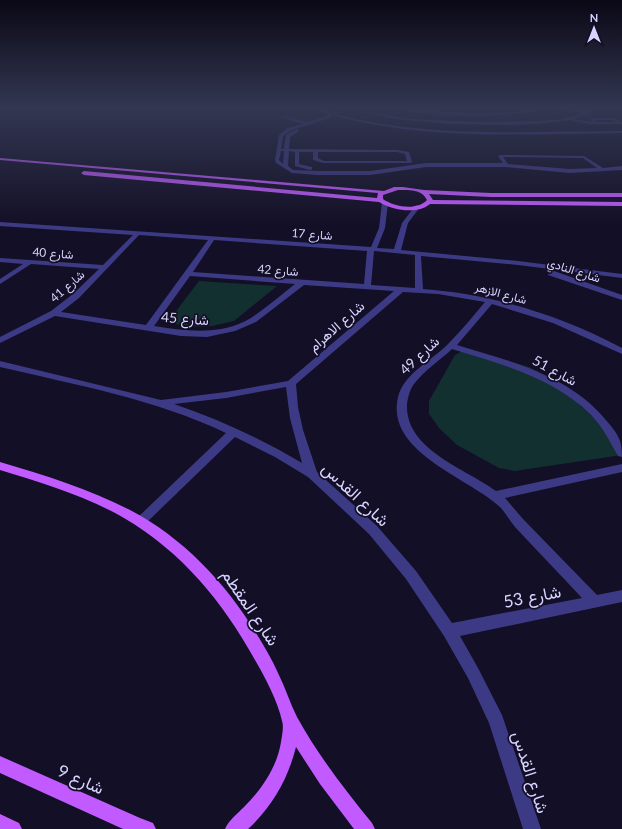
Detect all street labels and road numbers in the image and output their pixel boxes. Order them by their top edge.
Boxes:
street label: شارع 17 [291,225,333,245]
street label: شارع 40 [32,244,74,264]
street label: شارع النادي [545,254,602,288]
street label: شارع 42 [257,261,299,281]
street label: شارع 41 [47,267,89,307]
street label: شارع الازهر [472,279,529,309]
street label: شارع الاهرام [304,297,369,357]
street label: شارع 45 [160,308,210,331]
street label: شارع 49 [396,332,444,380]
street label: شارع 51 [528,351,580,391]
street label: شارع القدس [316,457,394,532]
street label: شارع المقطم [216,565,284,650]
street label: شارع 53 [501,580,563,614]
street label: شارع القدس [506,728,554,816]
street label: شارع 9 [54,760,107,800]

